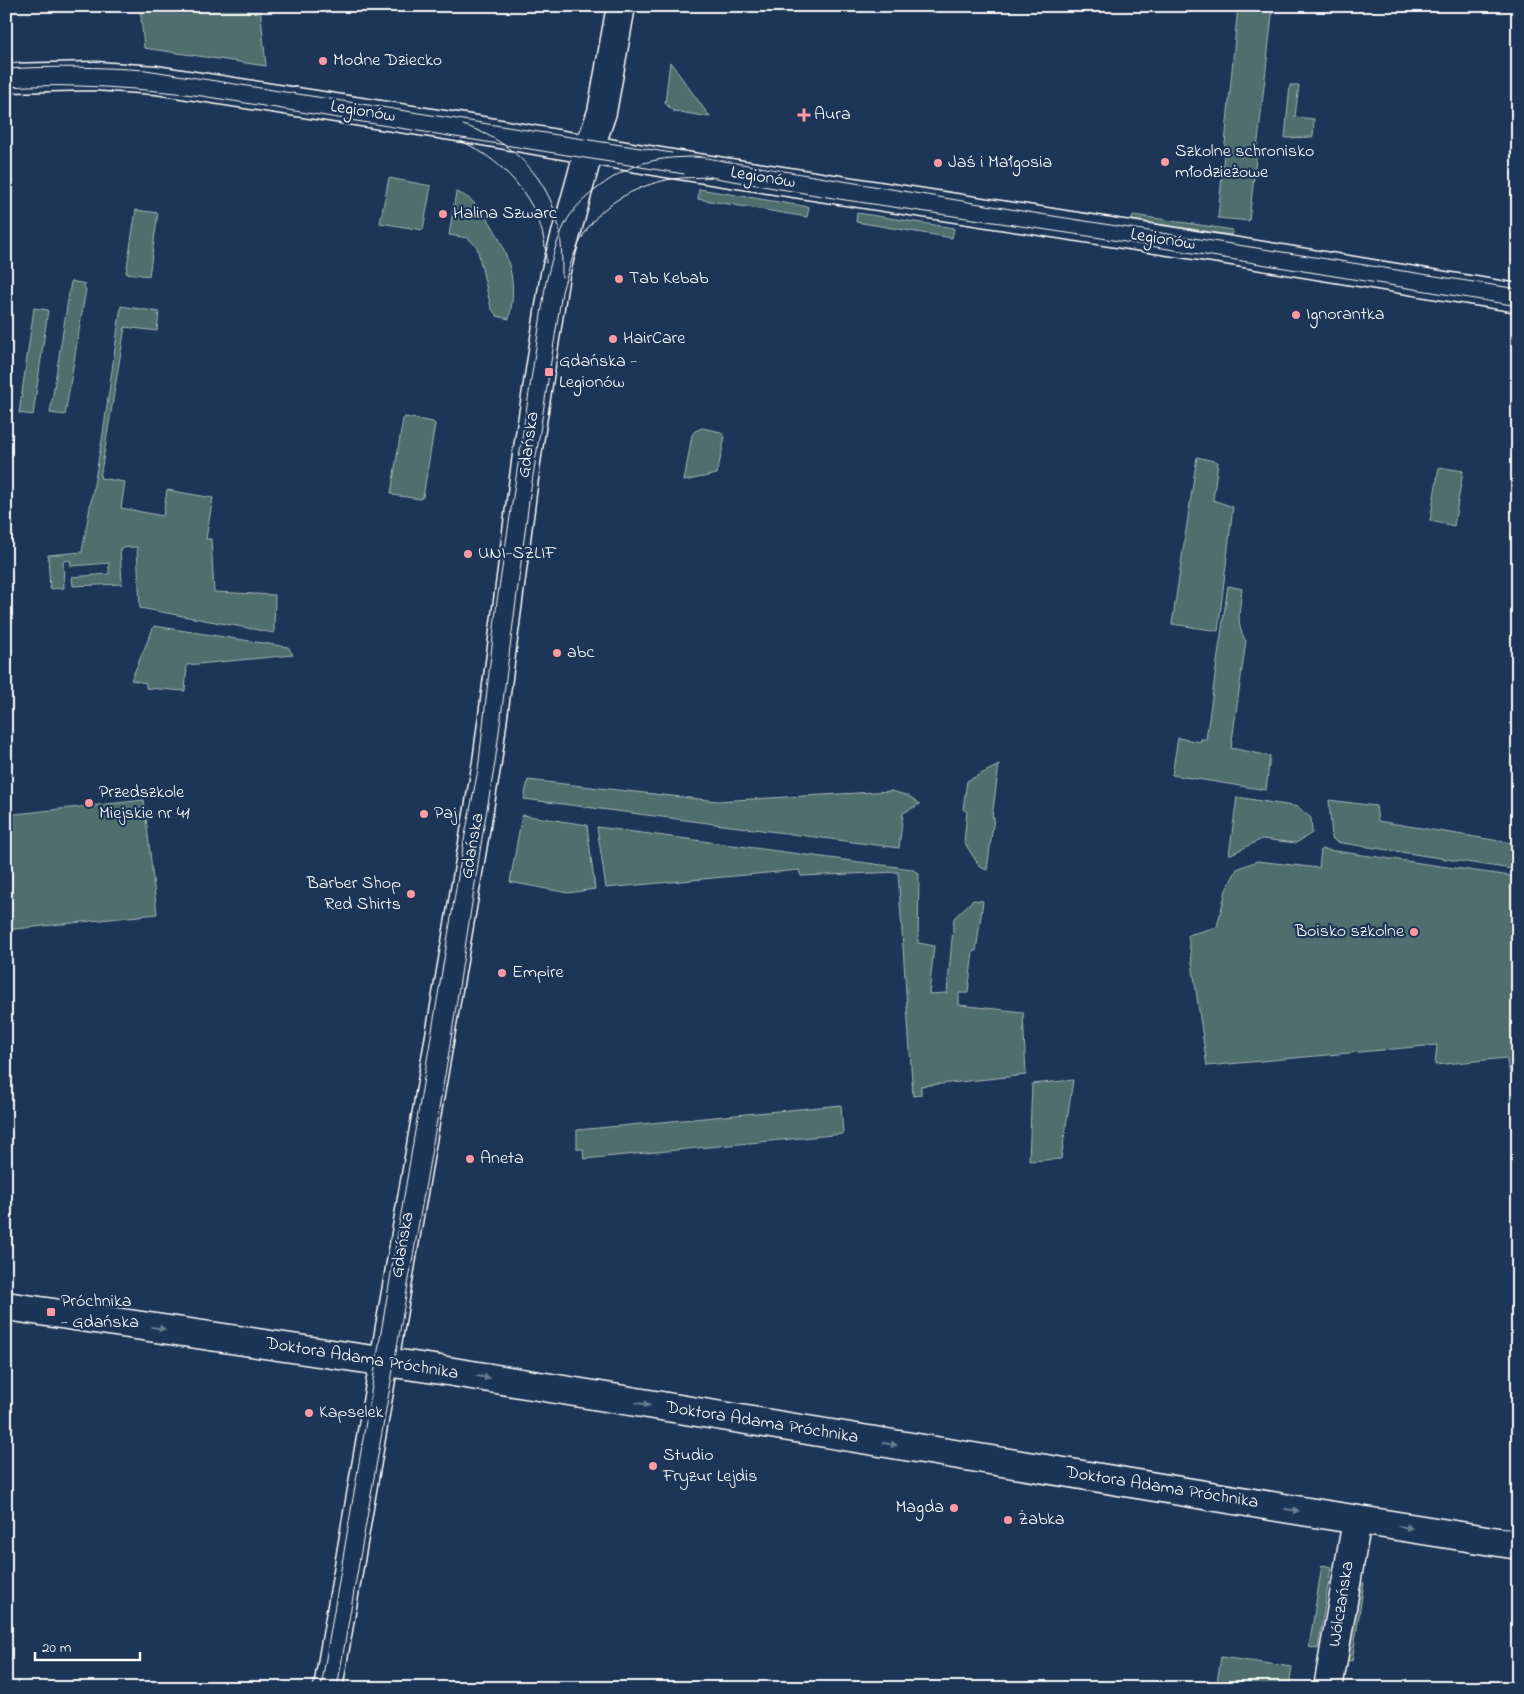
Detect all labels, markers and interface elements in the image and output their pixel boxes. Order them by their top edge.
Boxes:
place label: Modne Dziecko [333,48,442,74]
marker: Modne Dziecko [317,55,329,67]
street label: Legionów [328,94,398,131]
place label: Aura [814,102,851,128]
marker: Aura [798,109,810,121]
place label: Szkolne schronisko młodzieżowe [1175,139,1314,186]
place label: Jaś i Małgosia [948,150,1052,177]
marker: Szkolne schronisko młodzieżowe [1159,156,1171,168]
marker: Jaś i Małgosia [932,157,944,169]
street label: Legionów [728,160,798,197]
place label: Halina Szwarc [453,201,557,227]
marker: Halina Szwarc [437,208,449,220]
street label: Legionów [1128,222,1198,259]
place label: Tab Kebab [629,266,709,292]
marker: Tab Kebab [613,273,625,285]
place label: Ignorantka [1306,302,1384,329]
marker: Ignorantka [1290,309,1302,321]
place label: HairCare [623,326,686,352]
marker: HairCare [607,333,619,345]
place label: Gdańska - Legionów [559,349,637,397]
marker: Gdańska - Legionów [543,366,555,378]
street label: Gdańska [511,410,547,480]
place label: UNI-SZLIF [478,541,557,567]
marker: UNI-SZLIF [462,548,474,560]
place label: abc [567,640,594,666]
marker: abc [551,647,563,659]
place label: Przedszkole Miejskie nr 41 [99,780,190,827]
marker: Przedszkole Miejskie nr 41 [83,797,95,809]
place label: Paj [434,801,457,827]
marker: Paj [418,808,430,820]
street label: Gdańska [454,811,492,881]
place label: Barber Shop Red Shirts [306,871,401,918]
marker: Barber Shop Red Shirts [405,888,417,900]
place label: Boisko szkolne [1294,919,1405,945]
marker: Boisko szkolne [1408,926,1420,938]
place label: Empire [512,960,564,986]
marker: Empire [496,967,508,979]
place label: Aneta [480,1146,524,1172]
marker: Aneta [464,1153,476,1165]
street label: Gdańska [384,1210,422,1280]
place label: Próchnika - Gdańska [61,1289,139,1336]
marker: Próchnika - Gdańska [45,1306,57,1318]
one-way arrow [151,1325,167,1333]
street label: Doktora Adama Próchnika [263,1331,460,1387]
one-way arrow [476,1374,492,1382]
street label: Doktora Adama Próchnika [663,1395,860,1451]
place label: Kapselek [319,1400,384,1426]
one-way arrow [636,1400,652,1408]
marker: Kapselek [303,1407,315,1419]
one-way arrow [883,1440,899,1448]
place label: Studio Fryzur Lejdis [662,1443,758,1490]
marker: Studio Fryzur Lejdis [647,1460,659,1472]
street label: Doktora Adama Próchnika [1063,1460,1260,1516]
place label: Magda [895,1495,944,1522]
marker: Magda [948,1502,960,1514]
one-way arrow [1285,1506,1301,1514]
place label: Żabka [1018,1507,1065,1533]
marker: Żabka [1002,1514,1014,1526]
one-way arrow [1397,1524,1413,1532]
street label: Wólczańska [1322,1559,1362,1649]
scale bar [35,1629,140,1661]
text: 20 m [42,1637,72,1659]

